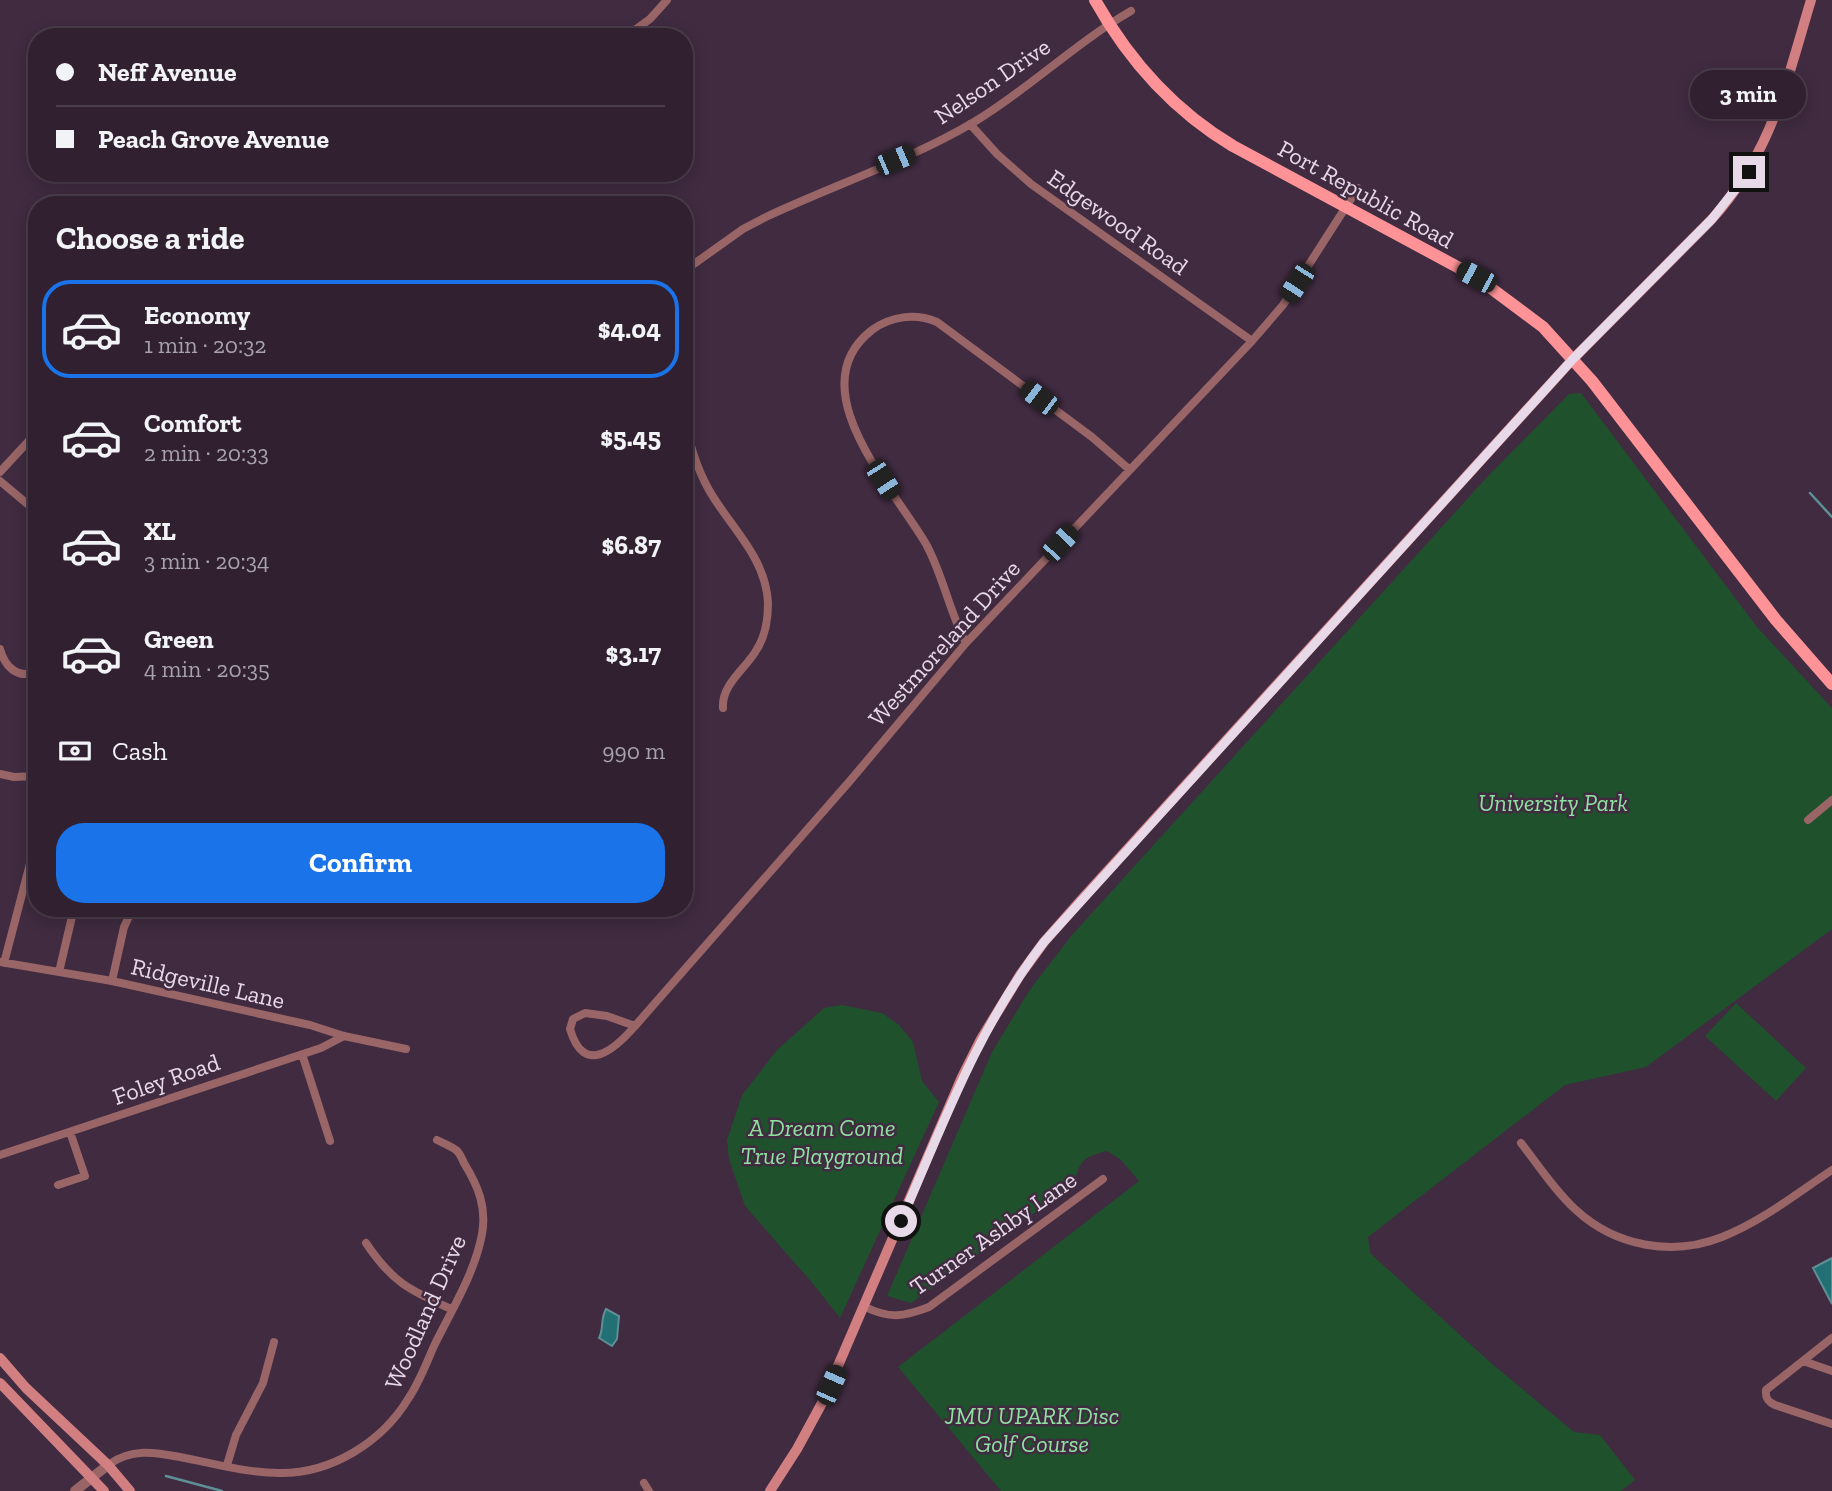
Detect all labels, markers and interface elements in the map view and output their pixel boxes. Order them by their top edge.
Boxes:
street label: Nelson Drive [929,32,1055,130]
text: Neff Avenue [98,56,236,88]
callout: 3 min [1691,71,1807,120]
text: 3 min [1719,80,1777,108]
text: Peach Grove Avenue [98,123,329,155]
street label: Port Republic Road [1273,134,1459,254]
car [872,142,919,178]
route end [1733,156,1765,188]
street label: Edgewood Road [1042,163,1194,281]
text: Choose a ride [56,219,244,257]
car [1453,258,1500,296]
car [1277,260,1318,306]
icon: car [60,298,123,361]
text: Economy [144,299,250,331]
text: $4.04 [598,313,661,345]
text: 1 min · 20:32 [144,331,266,359]
car [1016,377,1063,419]
icon: car [60,406,123,469]
text: Comfort [144,407,241,439]
text: $5.45 [600,421,661,453]
text: 2 min · 20:33 [144,439,269,467]
car [863,457,904,503]
icon: car [60,514,123,577]
text: XL [144,515,176,547]
car [1038,520,1083,566]
text: $6.87 [601,529,661,561]
text: 3 min · 20:34 [144,547,269,575]
street label: Westmoreland Drive [862,554,1026,732]
icon: car [60,622,123,685]
text: Green [144,623,214,655]
text: $3.17 [606,637,661,669]
text: 4 min · 20:35 [144,655,270,683]
icon: cash [56,732,94,770]
text: Cash [112,735,167,767]
text: 990 m [602,737,665,765]
park label: University Park [1478,788,1628,817]
button: Confirm [56,823,665,903]
street label: Ridgeville Lane [128,951,288,1015]
street label: Foley Road [109,1047,223,1111]
park label: A Dream Come True Playground [741,1113,903,1170]
street label: Turner Ashby Lane [904,1165,1082,1301]
route start [885,1205,917,1237]
street label: Woodland Drive [378,1230,472,1394]
car [813,1362,850,1408]
park label: JMU UPARK Disc Golf Course [944,1401,1119,1458]

